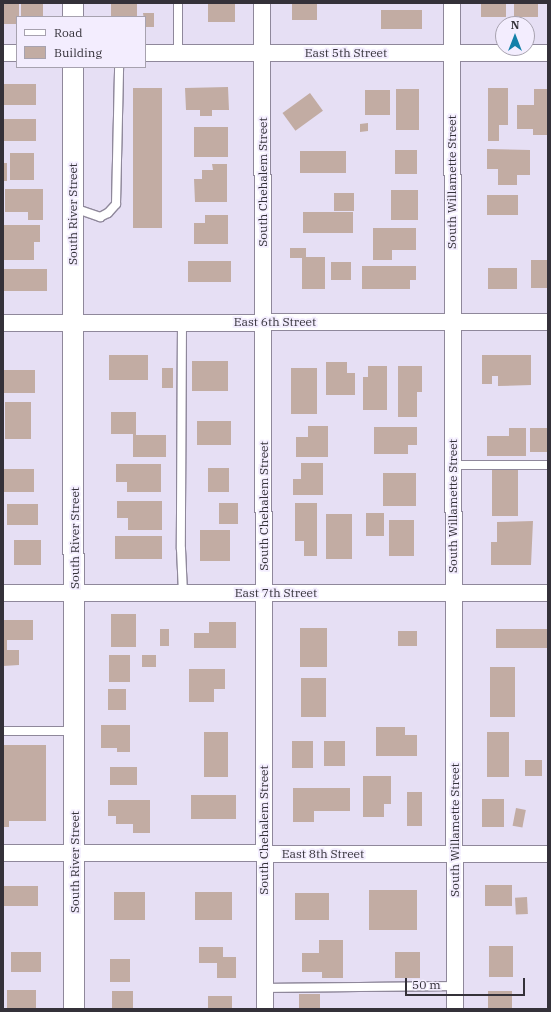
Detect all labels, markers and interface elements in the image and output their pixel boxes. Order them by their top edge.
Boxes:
legend [16,16,146,68]
north arrow [495,16,535,56]
text: N [511,18,519,32]
text: Road [54,25,83,40]
text: Building [54,45,102,60]
street label: East 5th Street [305,46,387,60]
street label: South Willamette Street [445,115,459,249]
street label: South Chehalem Street [256,117,270,247]
street label: South River Street [66,163,80,265]
street label: East 6th Street [234,315,316,329]
street label: South Willamette Street [446,439,460,573]
street label: South Chehalem Street [257,441,271,571]
street label: South River Street [68,487,82,589]
street label: East 7th Street [235,586,317,600]
street label: South Willamette Street [448,763,462,897]
street label: South Chehalem Street [257,765,271,895]
street label: South River Street [68,811,82,913]
street label: East 8th Street [282,847,364,861]
scale bar [407,970,527,996]
text: 50 m [412,977,441,992]

